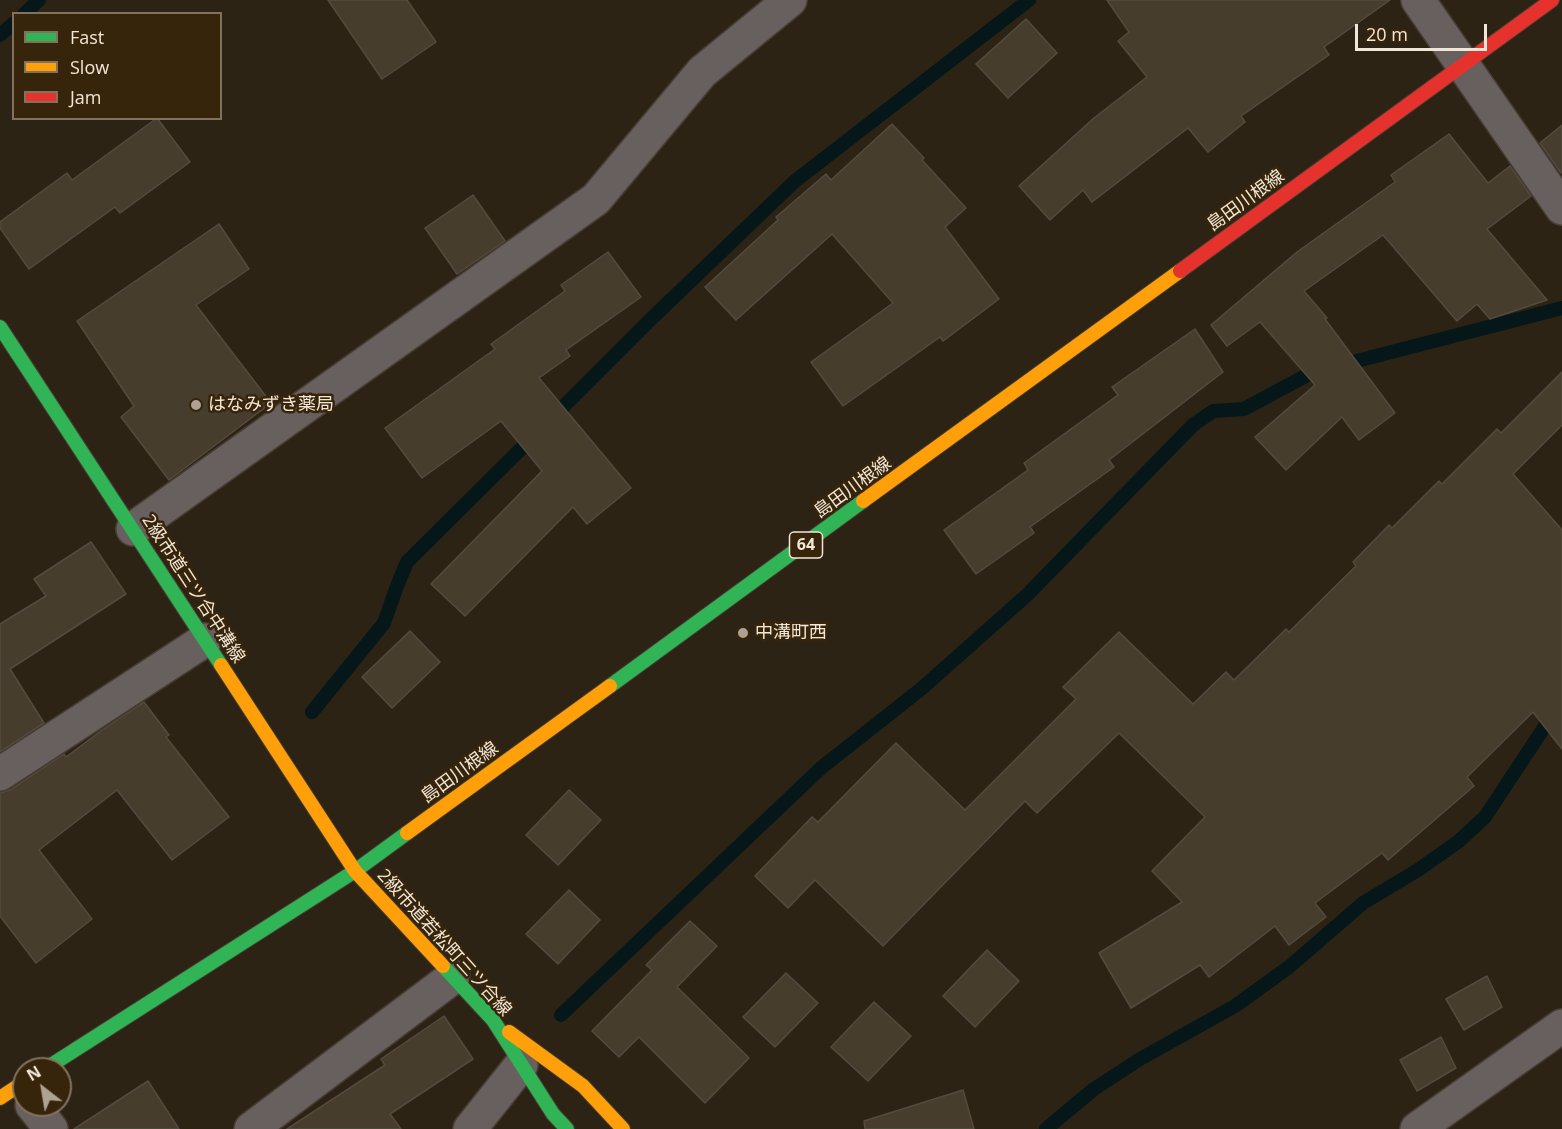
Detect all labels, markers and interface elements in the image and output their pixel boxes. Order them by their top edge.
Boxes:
legend [12,12,222,120]
scale bar [1358,12,1490,50]
text: 20 m [1366,22,1408,46]
text: Fast [70,25,104,49]
text: Slow [70,55,109,79]
text: Jam [70,85,102,109]
street label: 島田川根線 [1203,166,1289,236]
place label: はなみずき薬局 [208,394,334,416]
marker: はなみずき薬局 [189,398,203,412]
street label: 島田川根線 [810,453,896,523]
street label: 2級市道三ツ合中溝線 [137,511,249,667]
road number: 64 [790,532,822,558]
place label: 中溝町西 [755,622,827,644]
marker: 中溝町西 [736,626,750,640]
street label: 島田川根線 [417,738,503,808]
street label: 2級市道若松町三ツ合線 [372,865,516,1021]
north arrow [12,1057,72,1117]
text: N [23,1061,45,1086]

